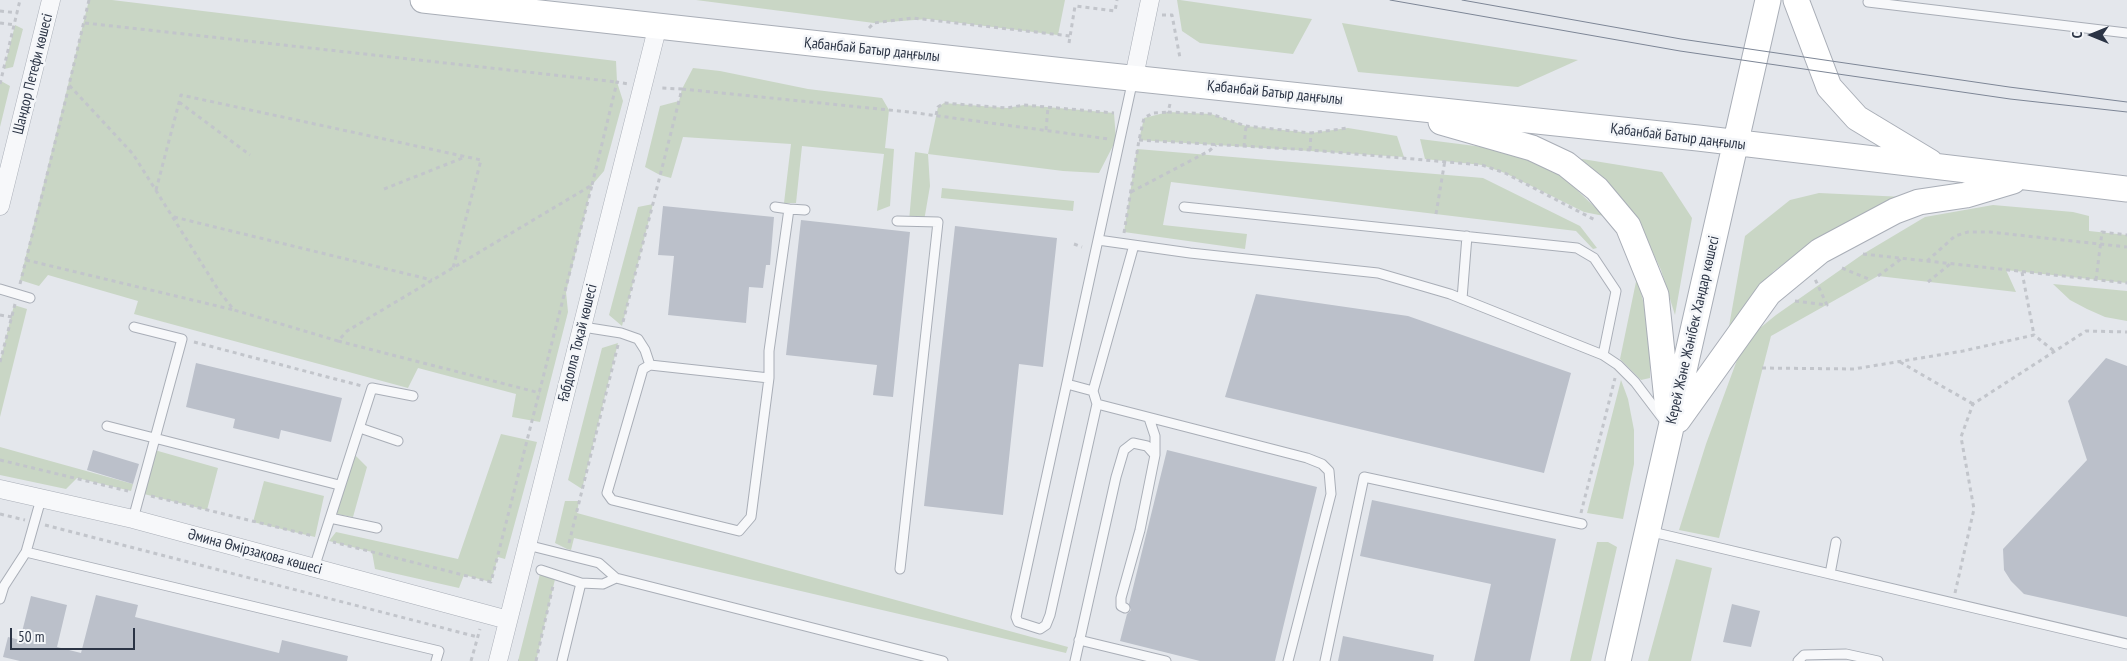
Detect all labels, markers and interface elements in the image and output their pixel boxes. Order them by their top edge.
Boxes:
north arrow [2067,10,2117,60]
street label: Шандор Петефи көшесі [9,12,57,136]
text: С [2068,32,2086,38]
street label: Қабанбай Батыр даңғылы [803,34,941,66]
street label: Қабанбай Батыр даңғылы [1206,77,1344,109]
street label: Қабанбай Батыр даңғылы [1609,120,1747,154]
street label: Керей Және Жәнібек Хандар көшесі [1663,234,1723,426]
street label: Ғабдолла Тоқай көшесі [555,282,601,404]
street label: Әмина Өмірзақова көшесі [186,525,324,579]
scale bar [12,618,138,650]
text: 50 m [18,627,44,646]

